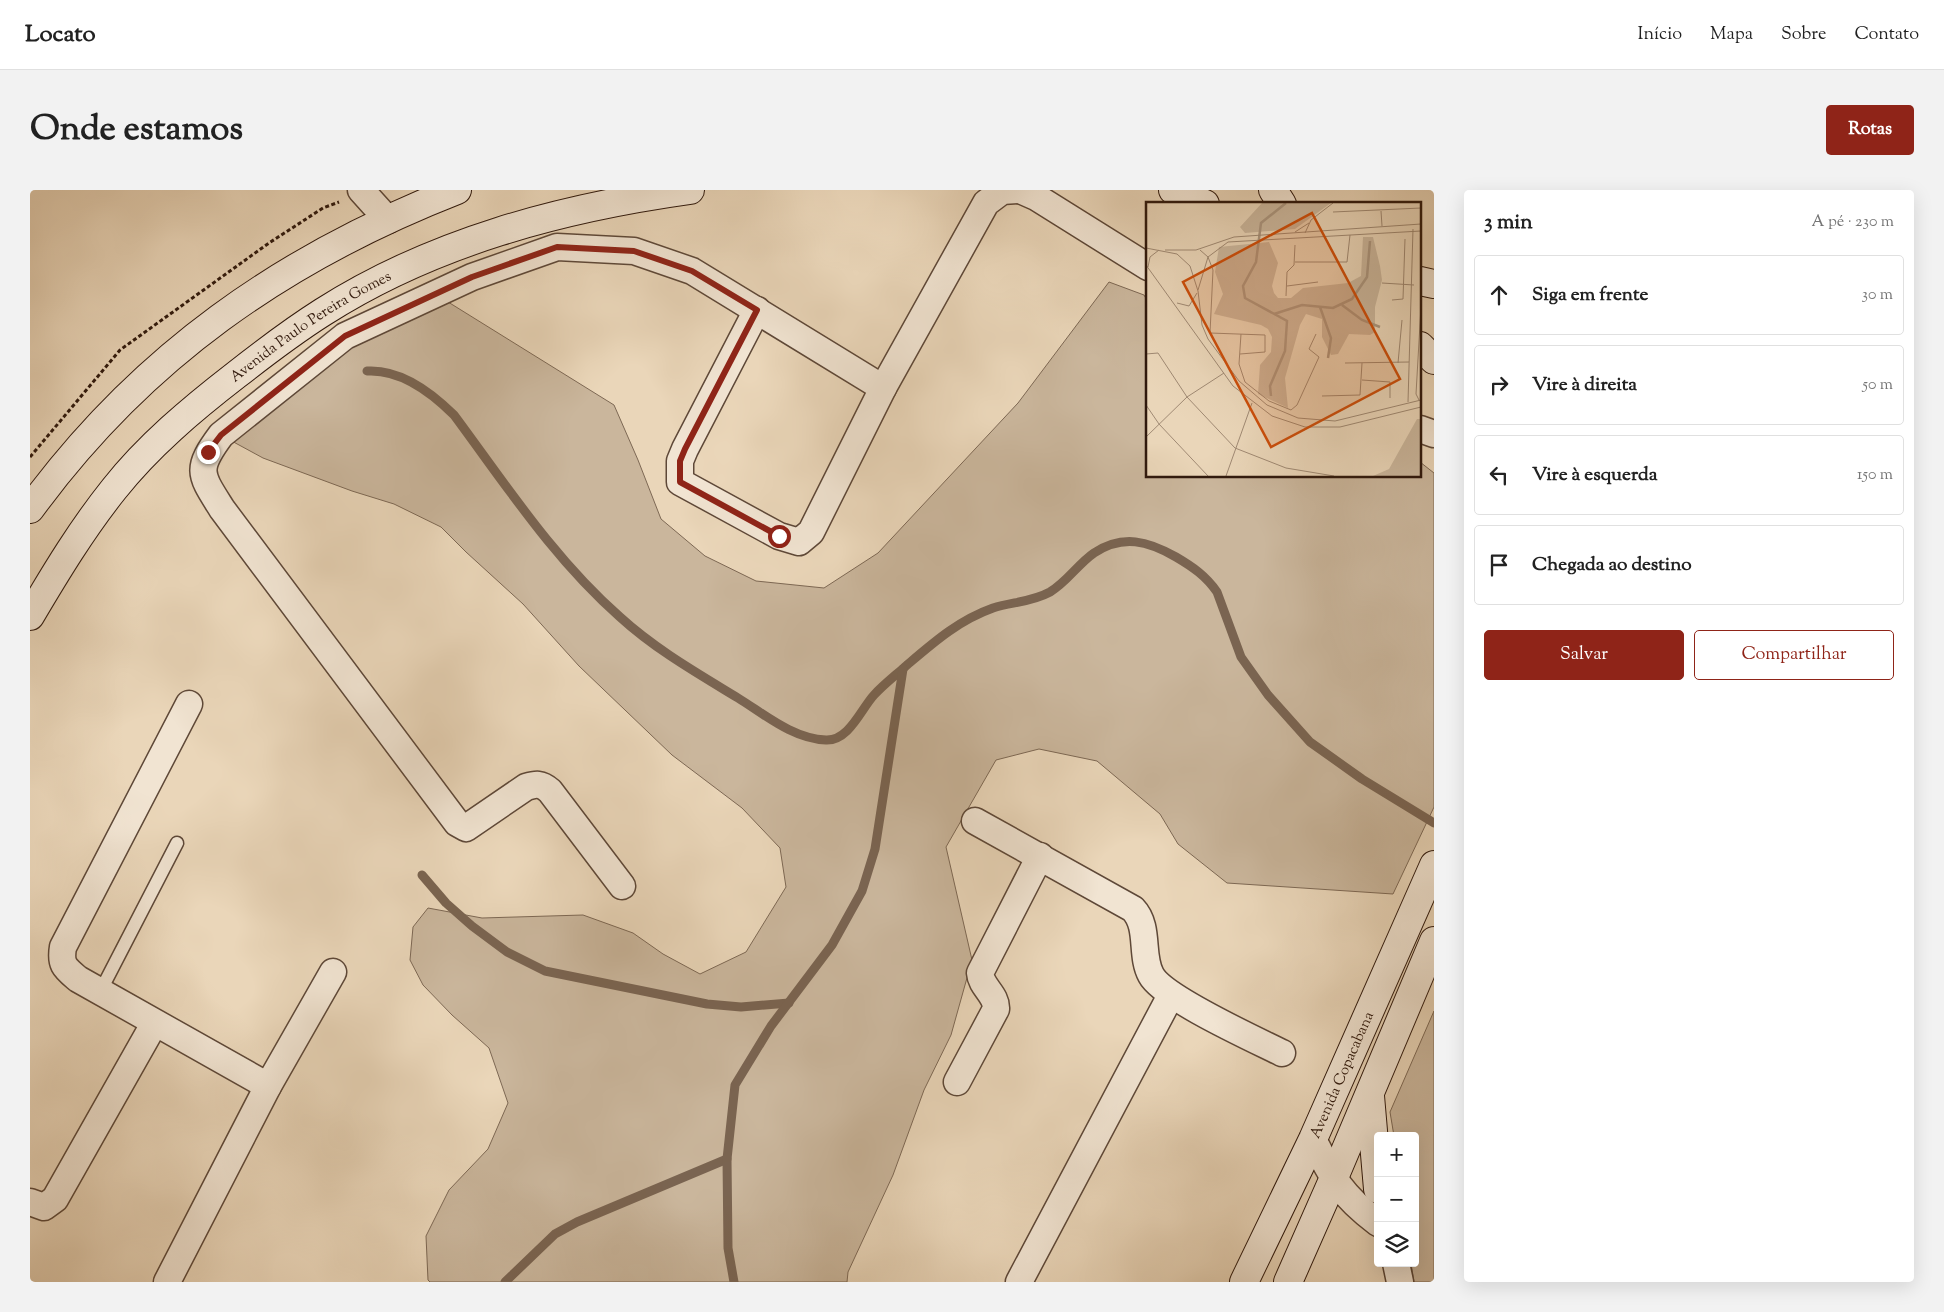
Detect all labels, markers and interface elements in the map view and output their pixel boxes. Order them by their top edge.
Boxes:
text: Locato [25,18,96,52]
text: Início [1637,22,1682,48]
text: Mapa [1710,22,1753,48]
text: Sobre [1781,22,1826,48]
text: Contato [1854,22,1919,48]
text: Onde estamos [30,105,243,156]
button: Rotas [1826,105,1914,155]
inset map [1146,202,1422,478]
text: 3 min [1484,208,1533,238]
text: A pé · 230 m [1812,211,1894,234]
street label: Avenida Paulo Pereira Gomes [226,267,395,388]
icon: ahead [1485,281,1513,309]
text: Siga em frente [1532,282,1648,309]
text: 30 m [1862,284,1893,307]
icon: right [1485,371,1513,399]
text: Vire à direita [1532,372,1637,399]
text: 50 m [1862,374,1893,397]
route end [197,441,220,464]
icon: left [1485,461,1513,489]
text: Vire à esquerda [1532,462,1658,489]
text: 150 m [1857,464,1893,487]
route start [768,525,791,548]
icon: arrive [1485,551,1513,579]
text: Chegada ao destino [1532,552,1692,579]
button: Salvar [1484,630,1684,680]
button: Compartilhar [1694,630,1894,680]
street label: Avenida Copacabana [1306,1009,1380,1142]
map controls [1374,1132,1419,1267]
button: + [1374,1132,1419,1177]
button: − [1374,1177,1419,1222]
button: layers [1374,1222,1419,1267]

